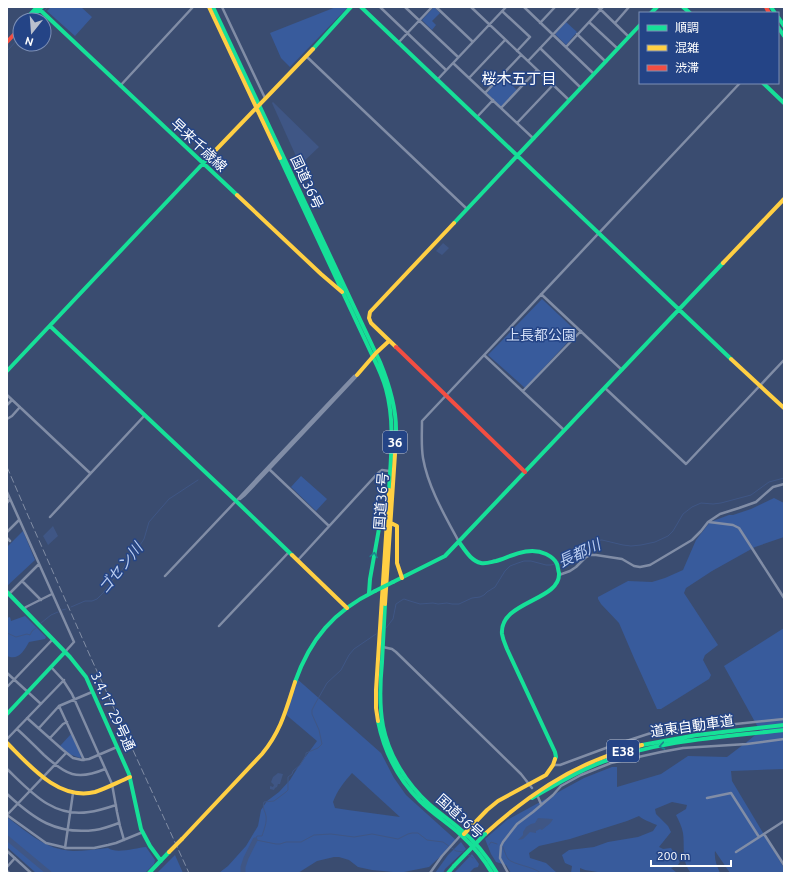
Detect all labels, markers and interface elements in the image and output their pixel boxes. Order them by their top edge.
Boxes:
north arrow [12,12,52,52]
legend [639,12,779,84]
text: 順調 [675,21,699,34]
text: N [23,35,35,49]
text: 混雑 [675,41,699,54]
text: 渋滞 [675,61,699,74]
district label: 桜木五丁目 [481,70,557,87]
street label: 早来千歳線 [168,115,230,175]
street label: 国道36号 [288,152,326,212]
park label: 上長都公園 [506,327,576,343]
road number: 36 [383,431,407,453]
street label: 国道36号 [371,472,391,530]
water label: 長都川 [555,535,605,570]
water label: ゴセン川 [95,538,147,597]
one-way arrow [369,552,378,558]
street label: 3.4.17 29号通 [88,669,138,753]
street label: 道東自動車道 [649,712,735,740]
road number: E38 [607,740,639,762]
one-way arrow [659,742,665,750]
street label: 国道36号 [433,791,487,841]
scale bar [651,842,731,868]
text: 200 m [657,849,690,862]

